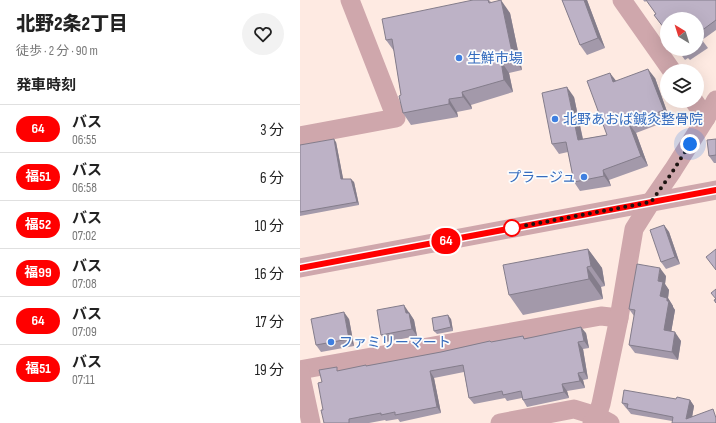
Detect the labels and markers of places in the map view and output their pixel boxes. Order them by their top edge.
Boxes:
place label: 生鮮市場 [467,50,523,67]
marker: 生鮮市場 [454,53,464,63]
place label: 北野あおば鍼灸整骨院 [563,111,703,128]
marker: 北野あおば鍼灸整骨院 [550,114,560,124]
place label: プラージュ [507,169,576,186]
marker: プラージュ [579,172,589,182]
unlabelled marker [503,219,521,237]
place label: ファミリーマート [339,334,451,351]
marker: ファミリーマート [326,337,336,347]

